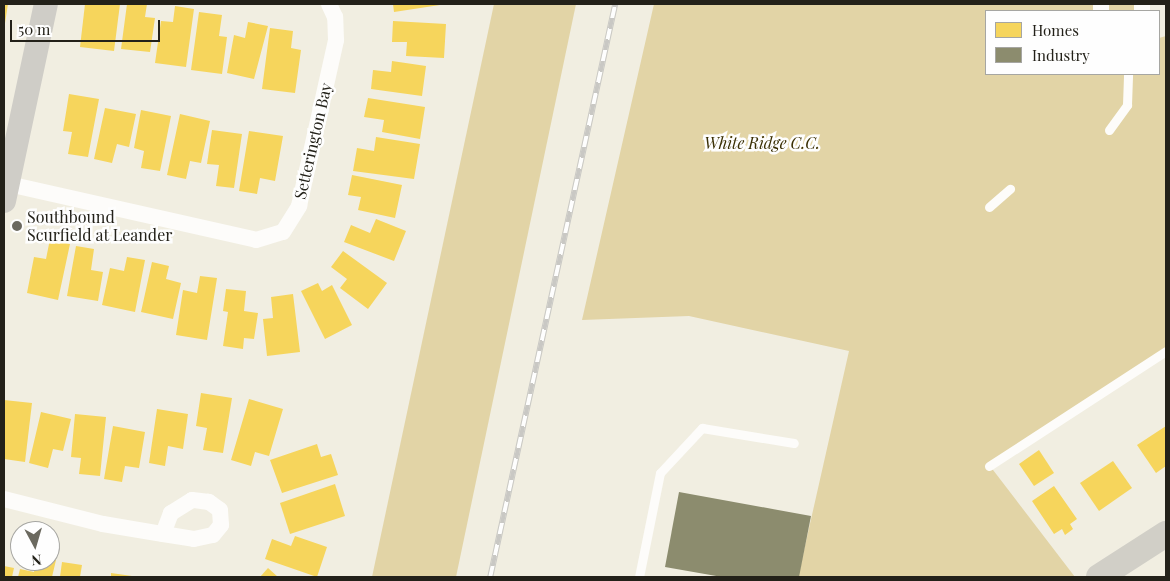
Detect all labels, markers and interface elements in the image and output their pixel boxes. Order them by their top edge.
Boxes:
scale bar [12,10,162,42]
legend [985,10,1160,75]
text: 50 m [18,19,50,39]
text: Homes [1032,20,1079,40]
text: Industry [1032,45,1090,65]
street label: Setterington Bay [290,81,336,201]
park label: White Ridge C.C. [704,133,820,153]
place label: Southbound Scurfield at Leander [27,207,173,245]
marker: Southbound Scurfield at Leander [11,220,23,232]
north arrow [10,521,60,571]
text: N [31,550,43,570]

